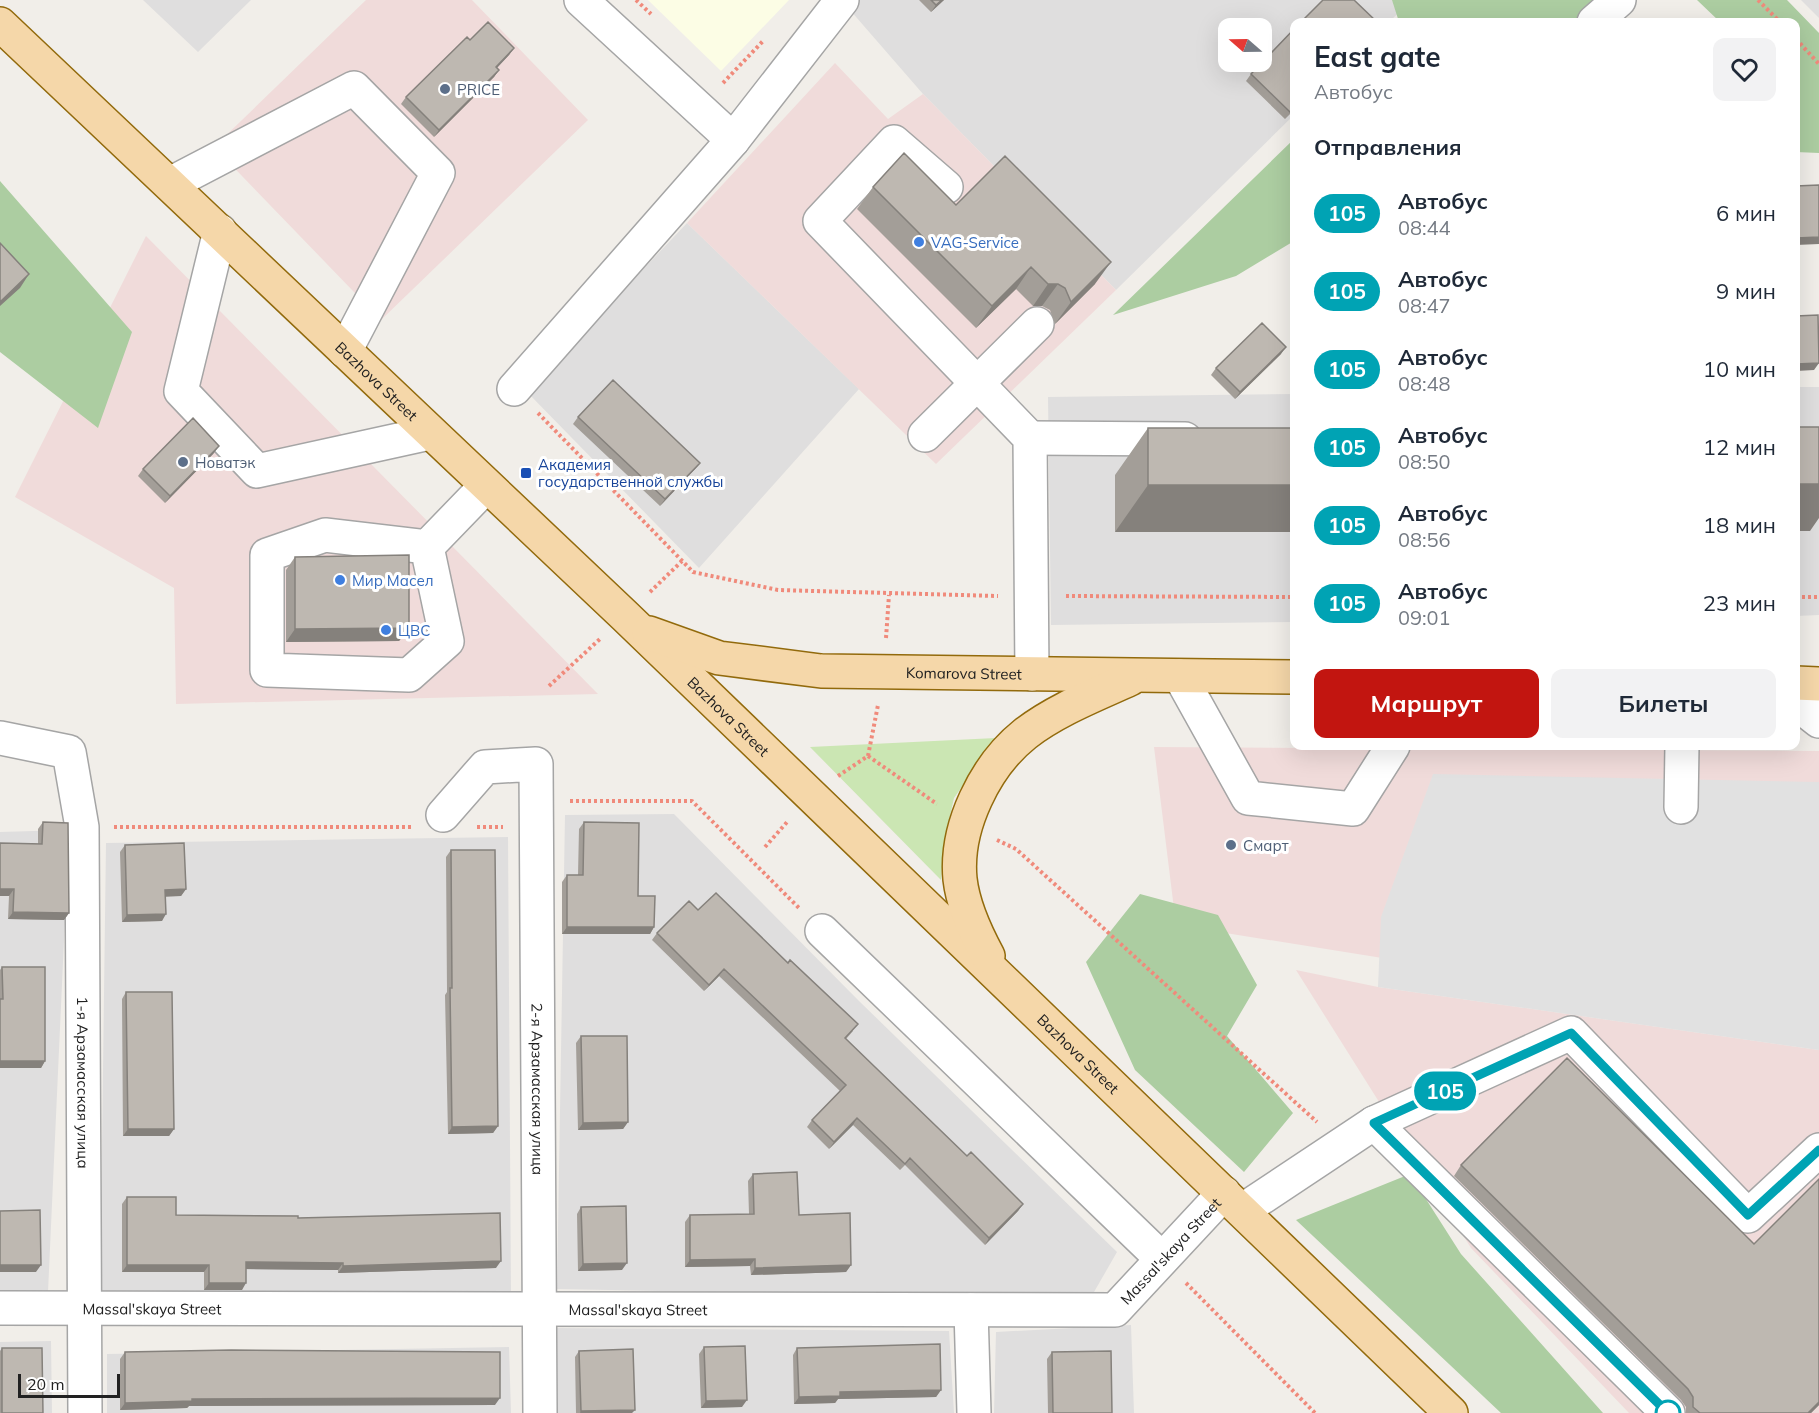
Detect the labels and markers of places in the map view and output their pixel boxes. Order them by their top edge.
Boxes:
place label: PRICE [457,80,500,99]
marker: PRICE [438,82,452,96]
place label: VAG-Service [931,233,1019,252]
marker: VAG-Service [912,235,926,249]
place label: Новатэк [195,453,256,472]
marker: Новатэк [176,455,190,469]
place label: Академия государственной службы [538,455,723,491]
marker: Академия государственной службы [519,466,533,480]
place label: Мир Масел [352,571,434,590]
marker: Мир Масел [333,573,347,587]
place label: ЦВС [398,621,431,640]
marker: ЦВС [379,623,393,637]
place label: Смарт [1243,836,1289,855]
marker: Смарт [1224,838,1238,852]
unlabelled marker [1655,1400,1681,1413]

